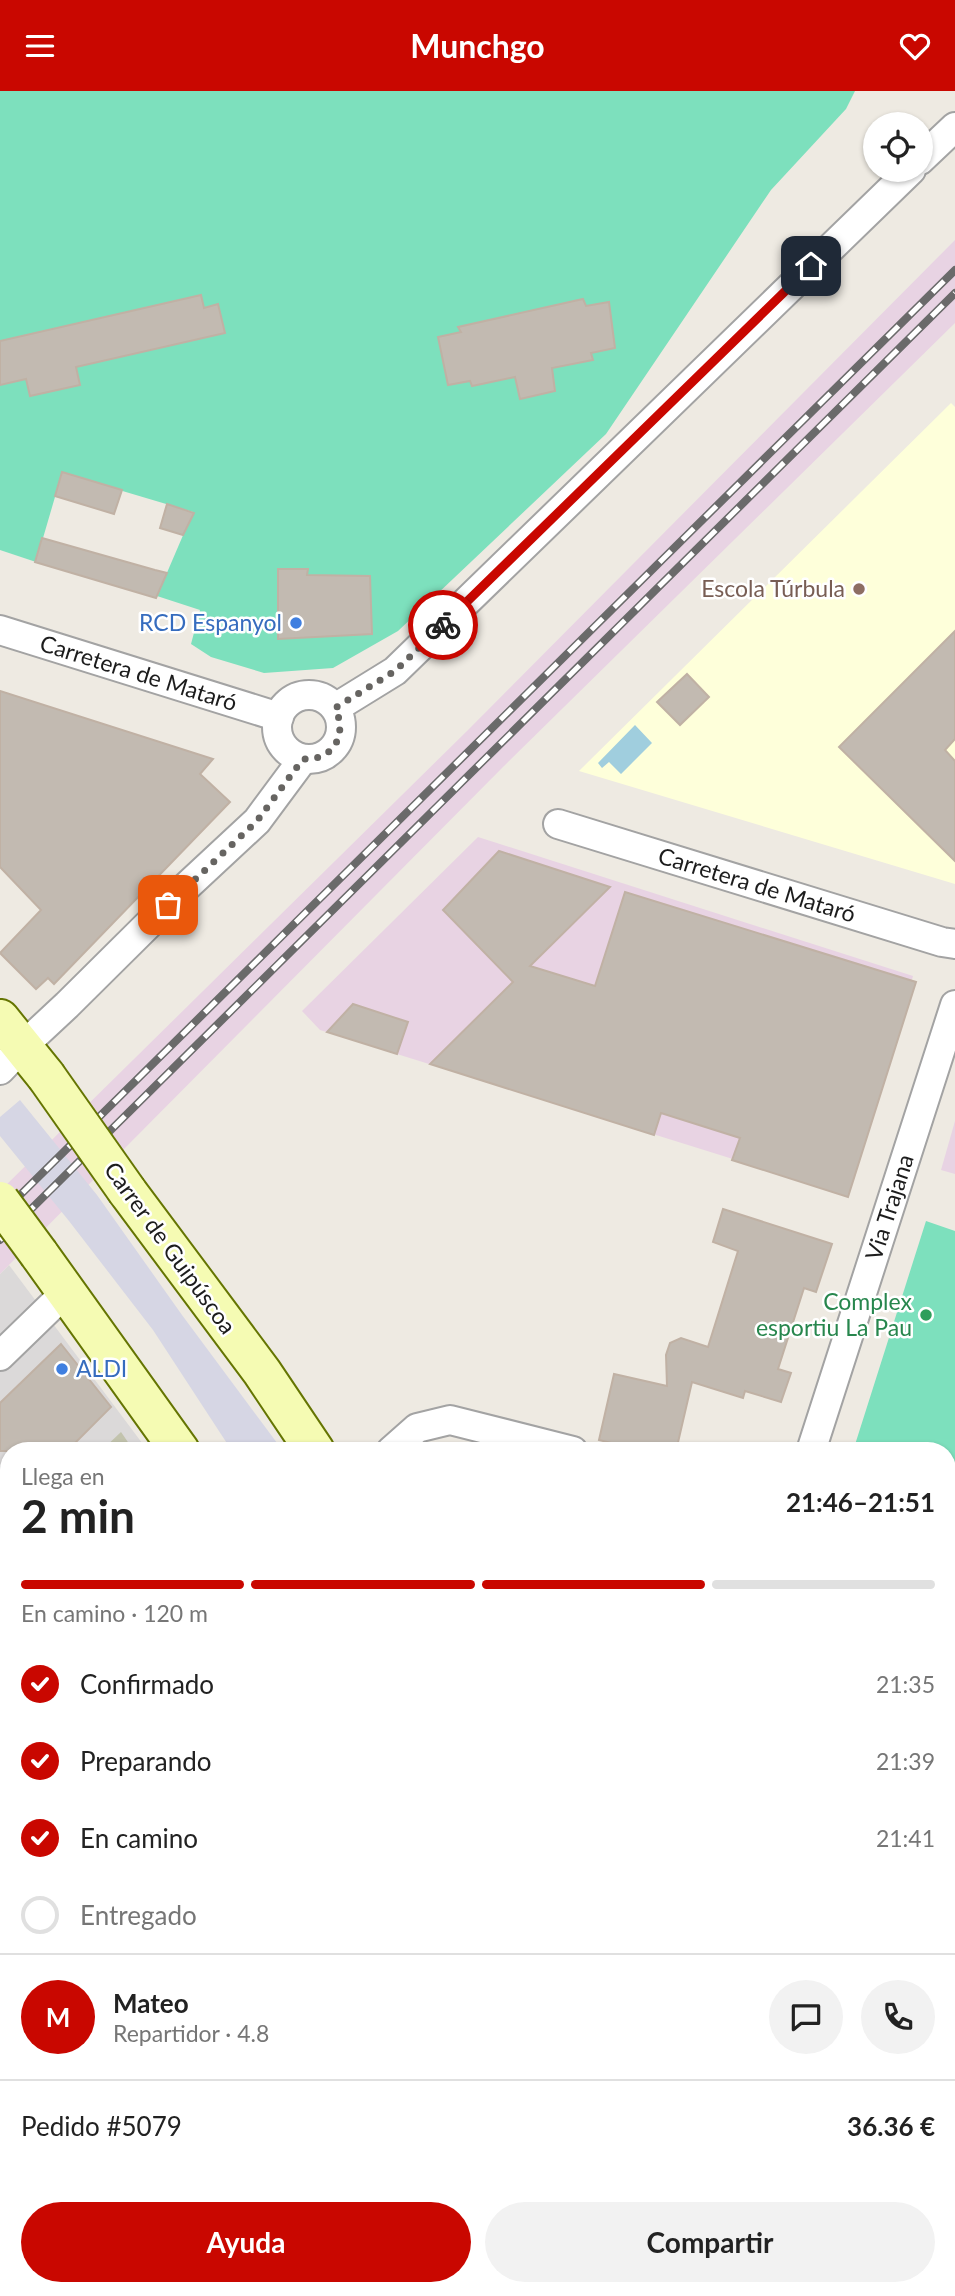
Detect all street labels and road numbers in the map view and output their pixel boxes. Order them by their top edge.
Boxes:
street label: Carretera de Mataró [37,628,241,716]
street label: Carretera de Mataró [655,841,859,928]
street label: Via Trajana [859,1151,919,1264]
street label: Carrer de Guipúscoa [99,1156,243,1339]

